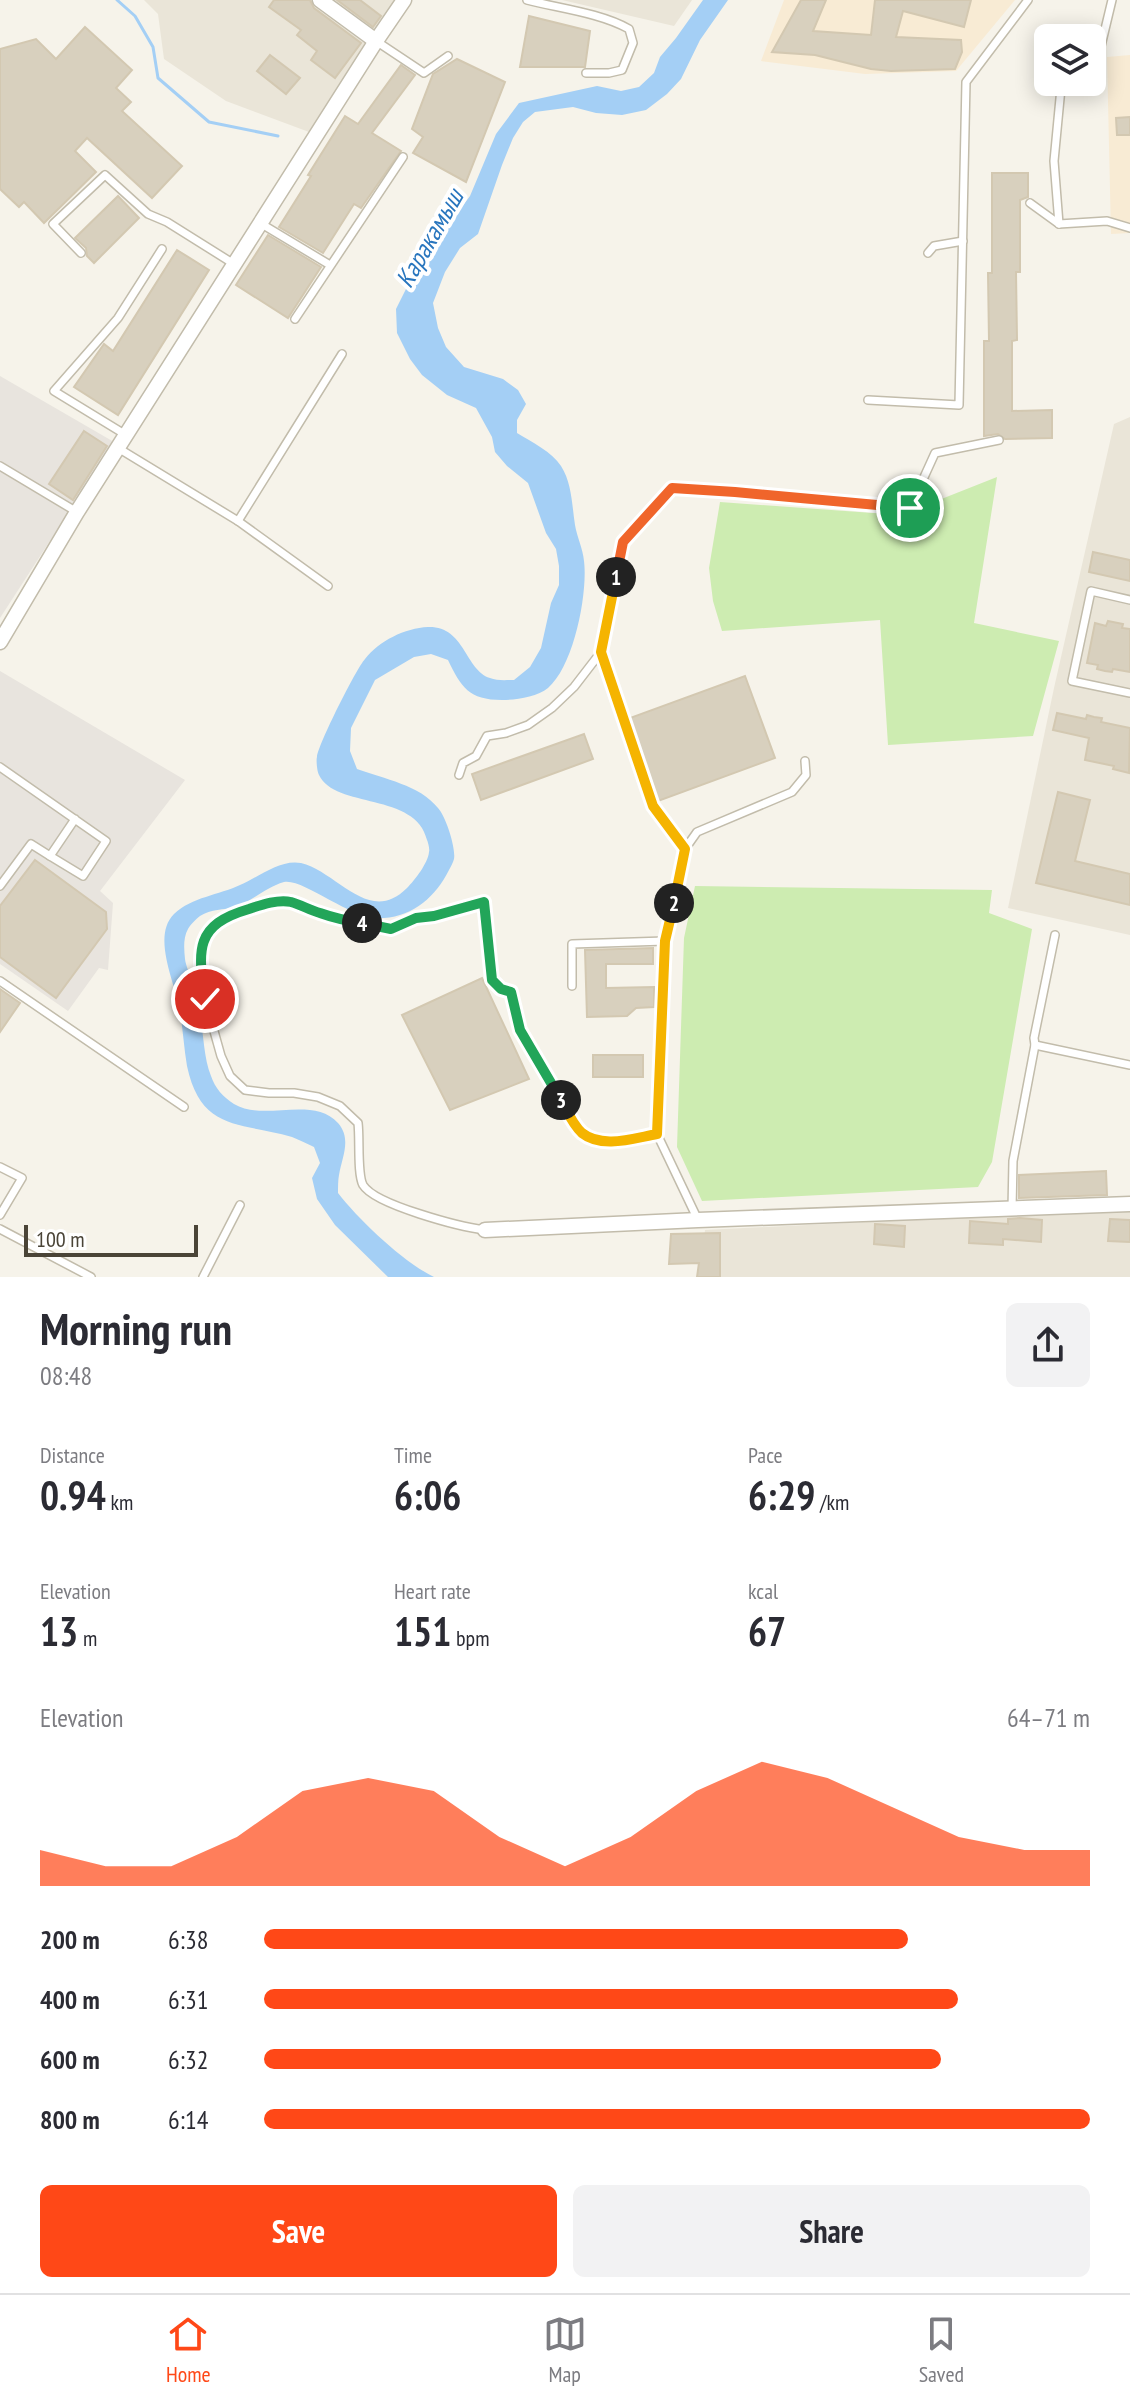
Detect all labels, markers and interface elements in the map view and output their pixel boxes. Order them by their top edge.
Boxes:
map controls [1034,24,1106,96]
button: layers [1034,24,1106,96]
water label: Каракамыш [388,181,472,293]
pin [876,474,944,542]
icon: arrive [888,486,932,530]
pin: 1 [596,557,636,597]
text: 1 [611,563,621,591]
pin: 2 [654,883,694,923]
text: 2 [669,889,679,917]
pin: 4 [342,903,382,943]
text: 4 [357,909,367,937]
pin [171,965,239,1033]
icon: check [183,977,227,1021]
pin: 3 [541,1080,581,1120]
text: 3 [556,1086,566,1114]
scale bar [24,1221,198,1257]
text: 100 m [36,1225,85,1253]
text: Morning run [40,1300,232,1357]
button: share [1006,1303,1090,1387]
text: 08:48 [40,1359,92,1392]
text: Distance [40,1441,105,1469]
text: Time [394,1441,432,1469]
text: Pace [748,1441,783,1469]
text: 0.94 [40,1469,106,1521]
text: 6:06 [394,1469,461,1521]
text: 6:29 [748,1469,815,1521]
text: km [106,1488,133,1516]
text: /km [815,1488,849,1516]
text: Elevation [40,1577,111,1605]
text: Heart rate [394,1577,471,1605]
text: kcal [748,1577,778,1605]
text: 13 [40,1605,78,1657]
text: 151 [394,1605,451,1657]
text: 67 [748,1605,786,1657]
text: m [78,1624,97,1652]
text: bpm [451,1624,489,1652]
text: Elevation [40,1701,123,1734]
text: 64–71 m [1007,1701,1090,1734]
text: 200 m [40,1923,100,1956]
text: 6:38 [168,1923,208,1956]
text: 400 m [40,1983,100,2016]
text: 6:31 [168,1983,208,2016]
text: 600 m [40,2043,100,2076]
text: 6:32 [168,2043,208,2076]
text: 800 m [40,2103,100,2136]
text: 6:14 [168,2103,208,2136]
button: Save [40,2185,557,2277]
button: Share [573,2185,1090,2277]
tab: Home [166,2312,211,2388]
tab: Map [543,2312,587,2388]
tab: Saved [919,2312,964,2388]

